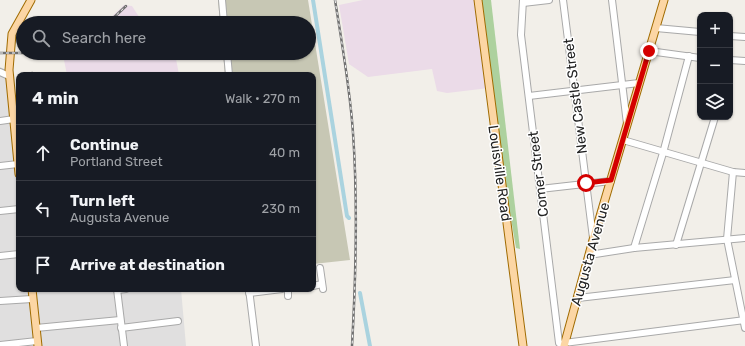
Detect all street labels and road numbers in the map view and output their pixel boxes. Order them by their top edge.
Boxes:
street label: New Castle Street [560,37,591,155]
street label: Louisville Road [484,124,515,222]
street label: Comer Street [525,129,552,218]
street label: Augusta Avenue [568,200,613,308]

